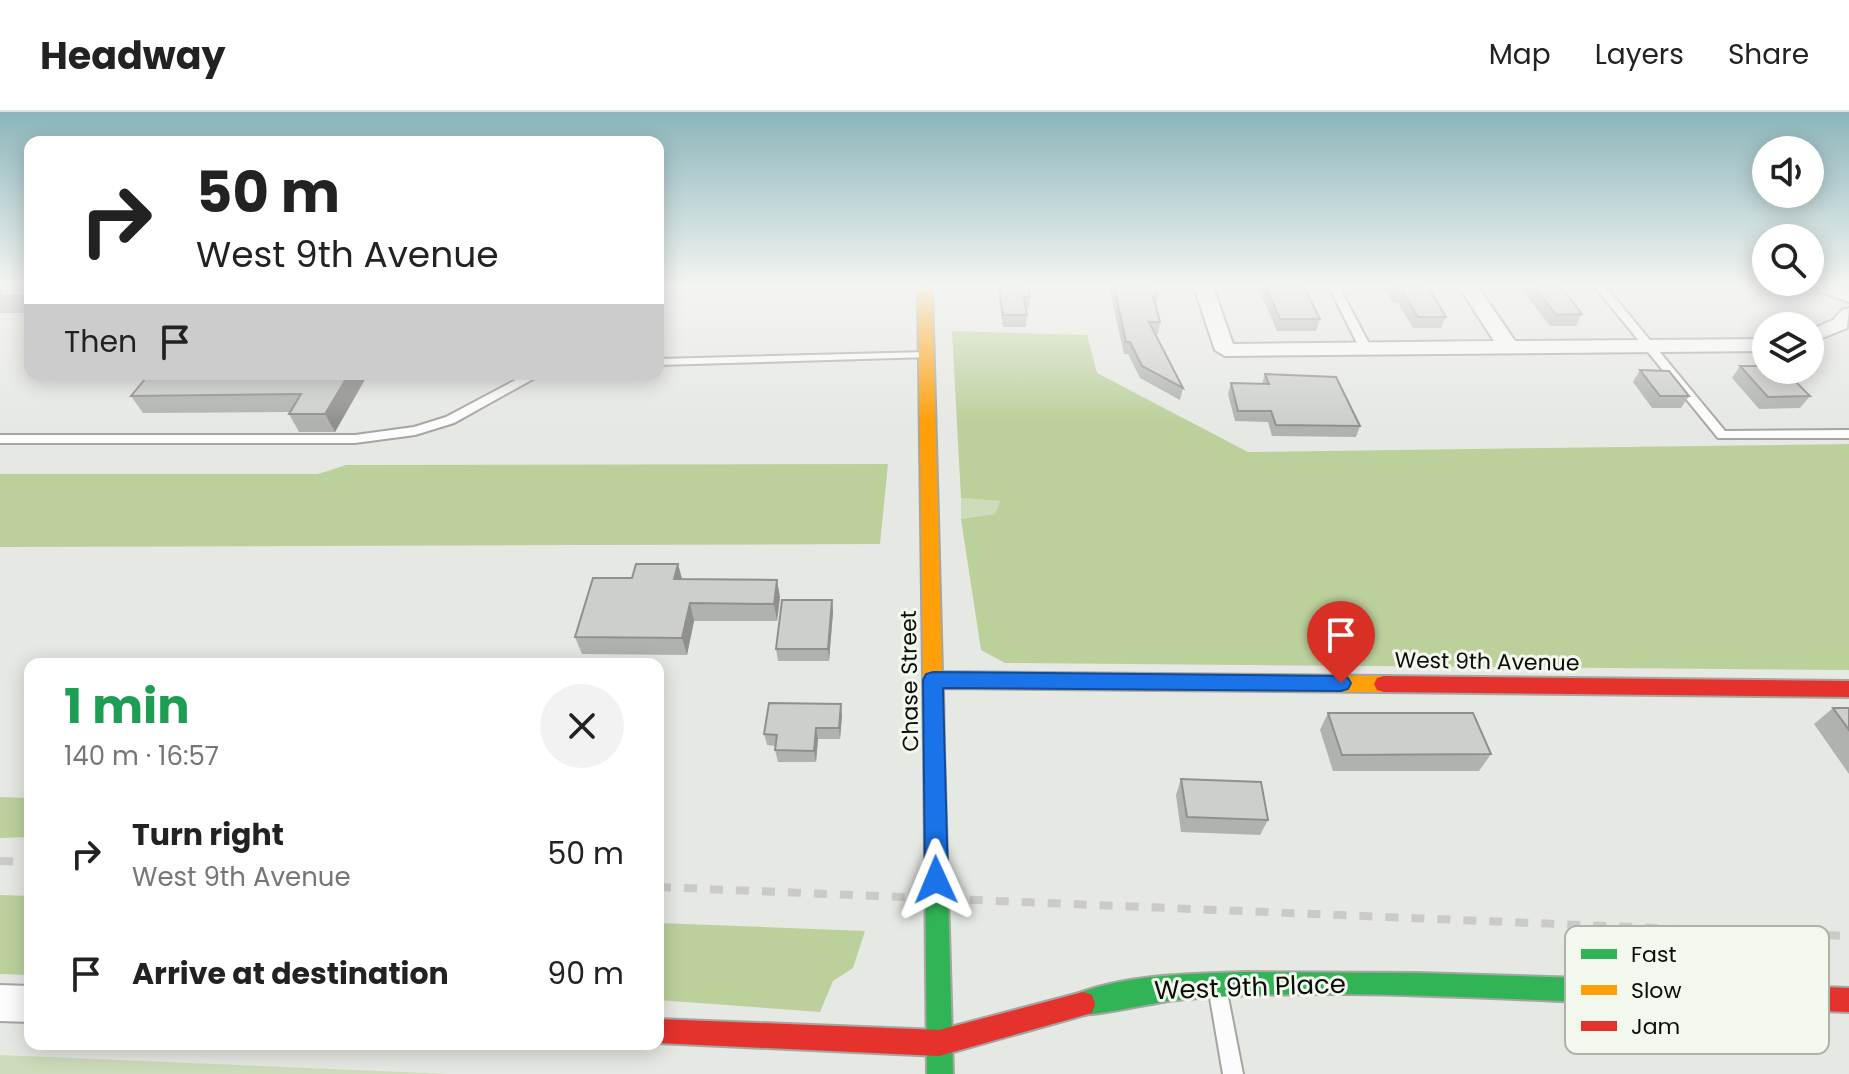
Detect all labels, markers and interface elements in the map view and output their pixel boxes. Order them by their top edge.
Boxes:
text: Headway [40,29,226,82]
text: Map [1489,35,1551,74]
text: Layers [1595,35,1684,74]
text: Share [1728,35,1809,74]
map controls [1752,136,1824,384]
button: sound [1752,136,1824,208]
text: 50 m [196,153,340,232]
icon: right [64,168,168,272]
button: search [1752,224,1824,296]
text: West 9th Avenue [196,229,499,280]
button: layers [1752,312,1824,384]
text: Then [64,320,137,363]
icon: arrive [153,320,197,364]
pin [1307,601,1375,683]
street label: Chase Street [893,610,926,752]
icon: arrive [1319,613,1363,657]
street label: West 9th Avenue [1394,644,1580,679]
text: 1 min [64,673,190,740]
button: close [540,684,624,768]
text: 140 m · 16:57 [64,738,219,774]
text: Turn right [132,813,284,856]
icon: right [64,832,108,876]
text: 50 m [547,832,624,875]
position arrow [894,838,978,922]
text: West 9th Avenue [132,859,351,895]
legend [1565,926,1829,1054]
text: Fast [1631,939,1676,970]
icon: arrive [64,952,108,996]
text: Arrive at destination [132,952,449,995]
text: 90 m [547,952,624,995]
street label: West 9th Place [1154,966,1346,1008]
text: Slow [1631,975,1681,1006]
text: Jam [1631,1011,1680,1042]

